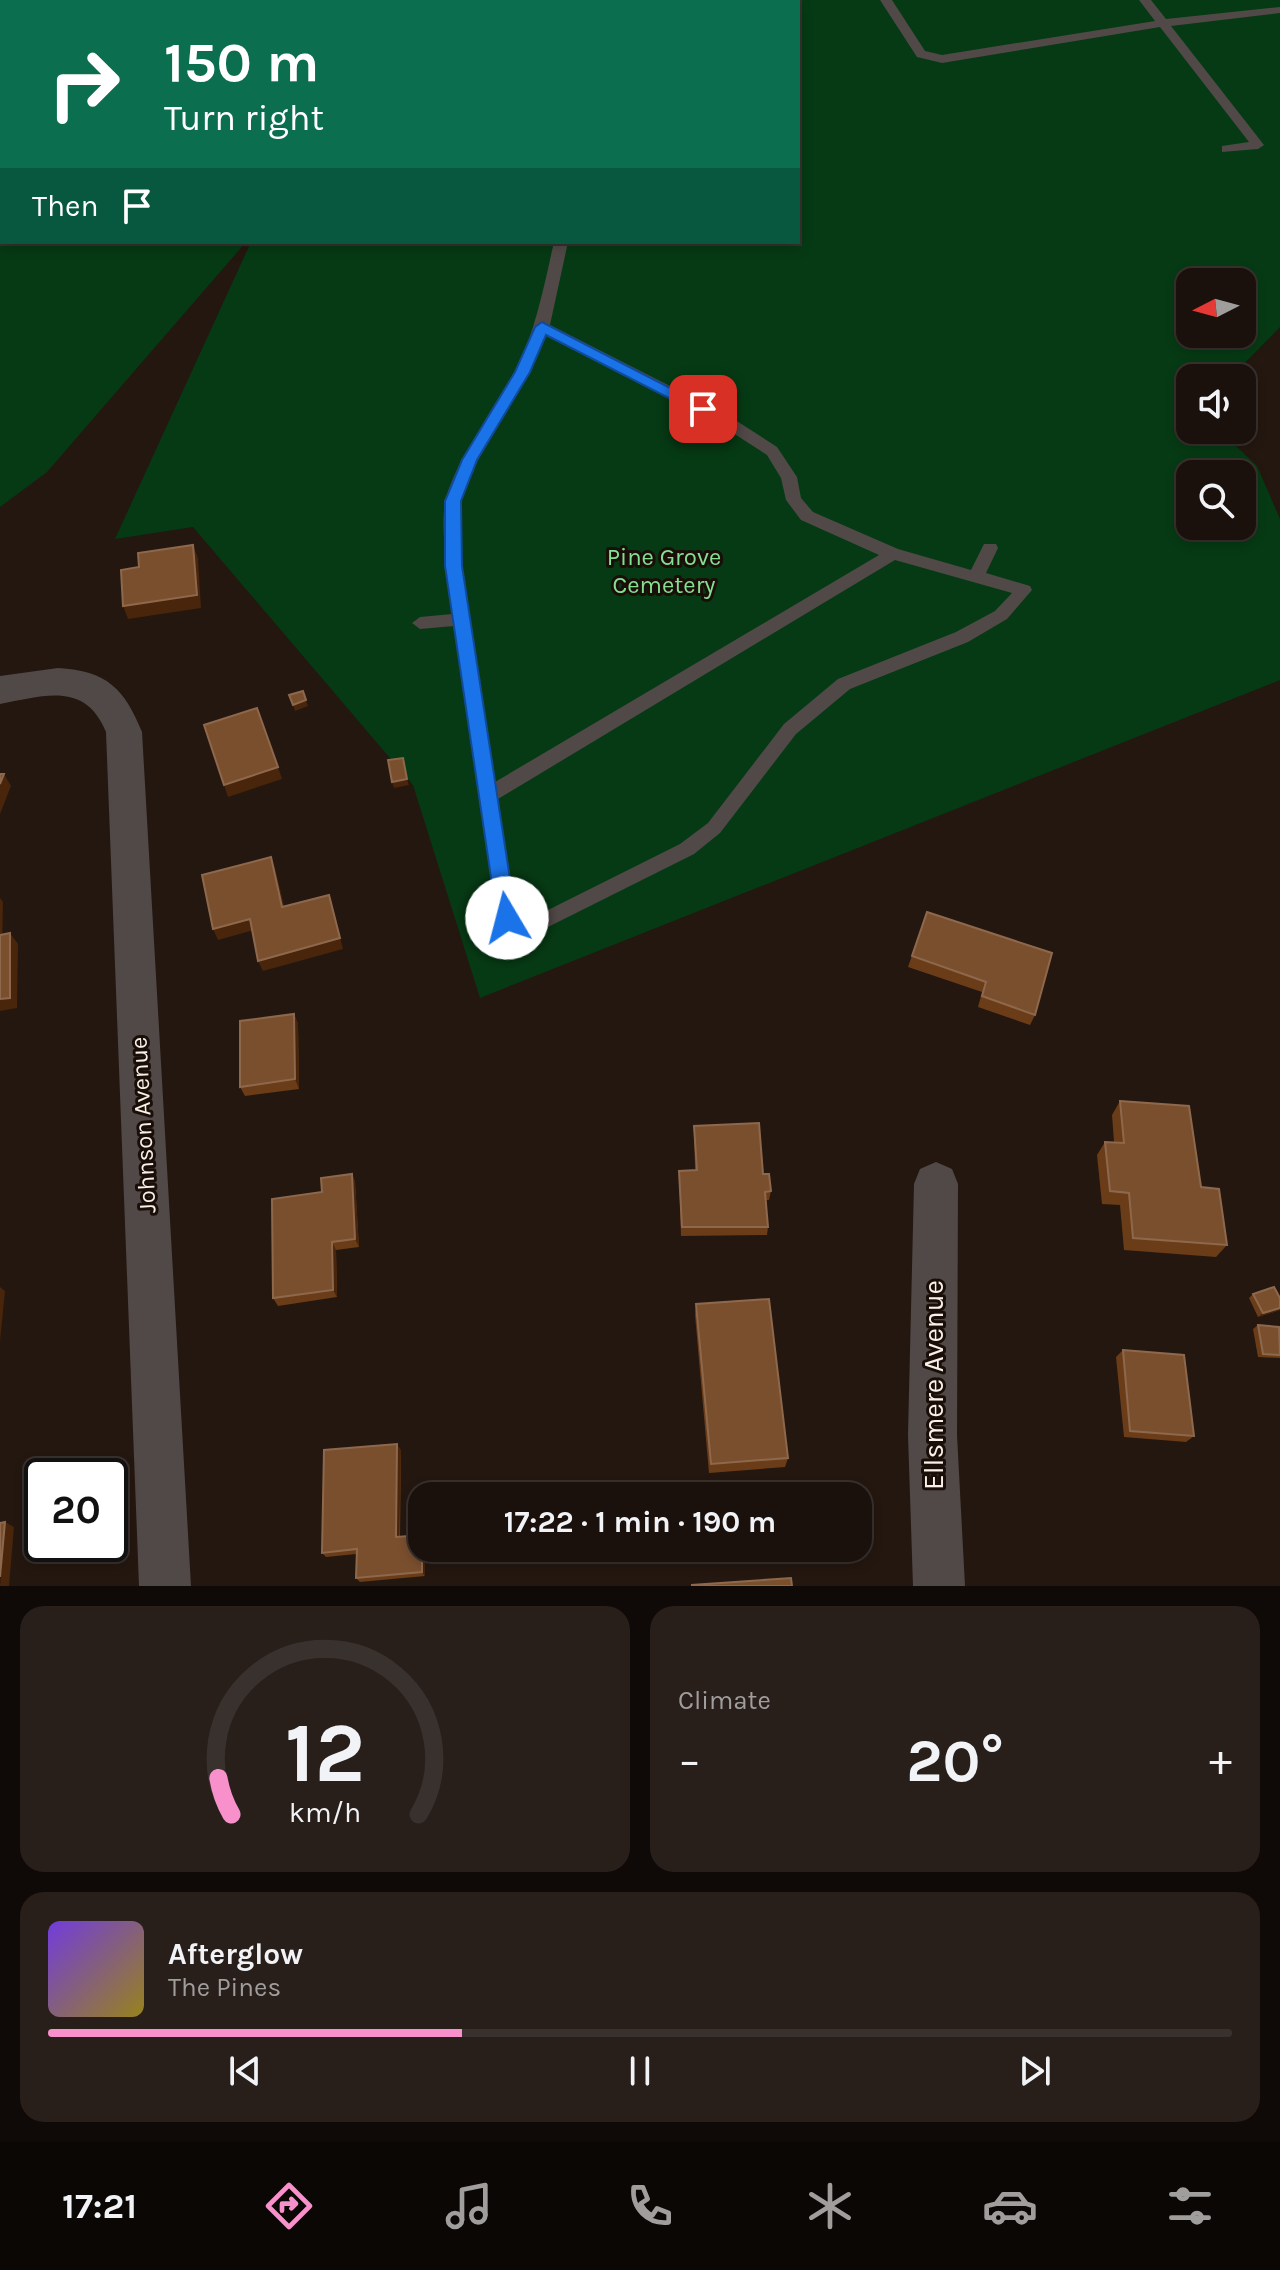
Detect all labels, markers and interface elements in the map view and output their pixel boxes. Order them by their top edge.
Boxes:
text: 150 m [164,30,319,95]
icon: right [32,32,136,136]
text: Turn right [164,97,324,139]
icon: arrive [115,184,159,228]
text: Then [32,188,99,224]
north arrow [1176,268,1256,348]
map controls [1176,268,1256,540]
button: sound [1176,364,1256,444]
pin [669,375,737,443]
icon: arrive [681,387,725,431]
button: search [1176,460,1256,540]
park label: Pine Grove Cemetery [607,543,721,599]
position arrow [465,876,549,960]
street label: Johnson Avenue [124,1036,162,1214]
street label: Ellsmere Avenue [917,1280,950,1490]
speed limit sign: 20 [24,1458,128,1562]
text: 17:22 · 1 min · 190 m [504,1504,776,1540]
text: Climate [678,1685,771,1716]
text: 12 [285,1705,365,1802]
text: 20° [906,1726,1004,1796]
text: − [678,1735,701,1786]
text: + [1209,1735,1232,1786]
text: km/h [289,1796,361,1829]
text: Afterglow [168,1936,303,1972]
text: The Pines [168,1972,281,2003]
icon: previous [223,2049,267,2093]
icon: pause [618,2049,662,2093]
icon: next [1013,2049,1057,2093]
icon: directions [261,2178,317,2234]
icon: music [441,2178,497,2234]
icon: phone [622,2178,678,2234]
icon: climate [802,2178,858,2234]
icon: car [982,2178,1038,2234]
icon: filters [1162,2178,1218,2234]
text: 17:21 [62,2185,137,2227]

